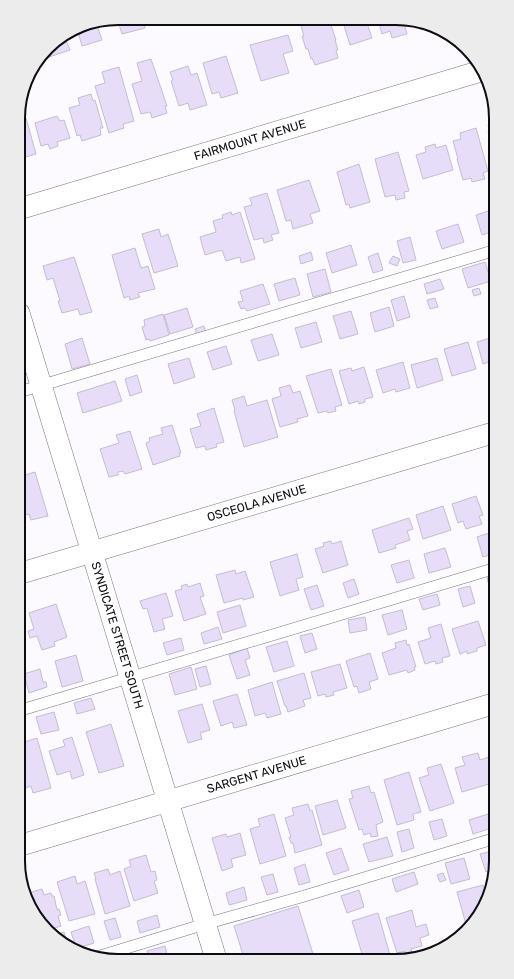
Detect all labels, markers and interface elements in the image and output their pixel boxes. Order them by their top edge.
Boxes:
street label: FAIRMOUNT AVENUE [192,117,308,163]
street label: OSCEOLA AVENUE [205,482,308,524]
street label: SYNDICATE STREET SOUTH [88,560,146,711]
street label: SARGENT AVENUE [205,753,308,796]

